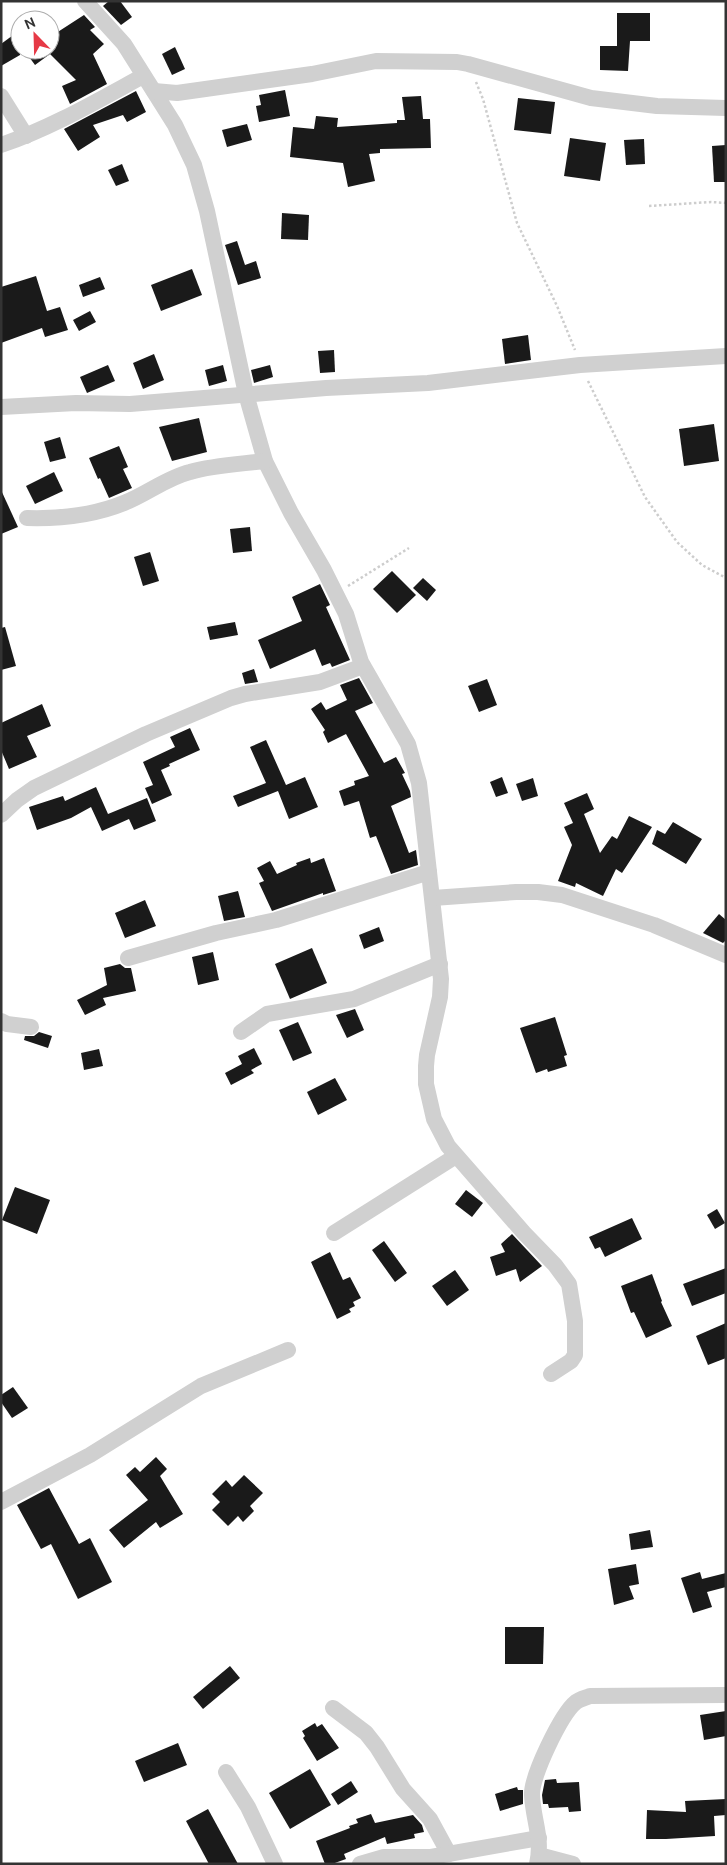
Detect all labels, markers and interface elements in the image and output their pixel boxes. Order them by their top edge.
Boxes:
north arrow [10,10,60,60]
text: N [22,14,38,32]

